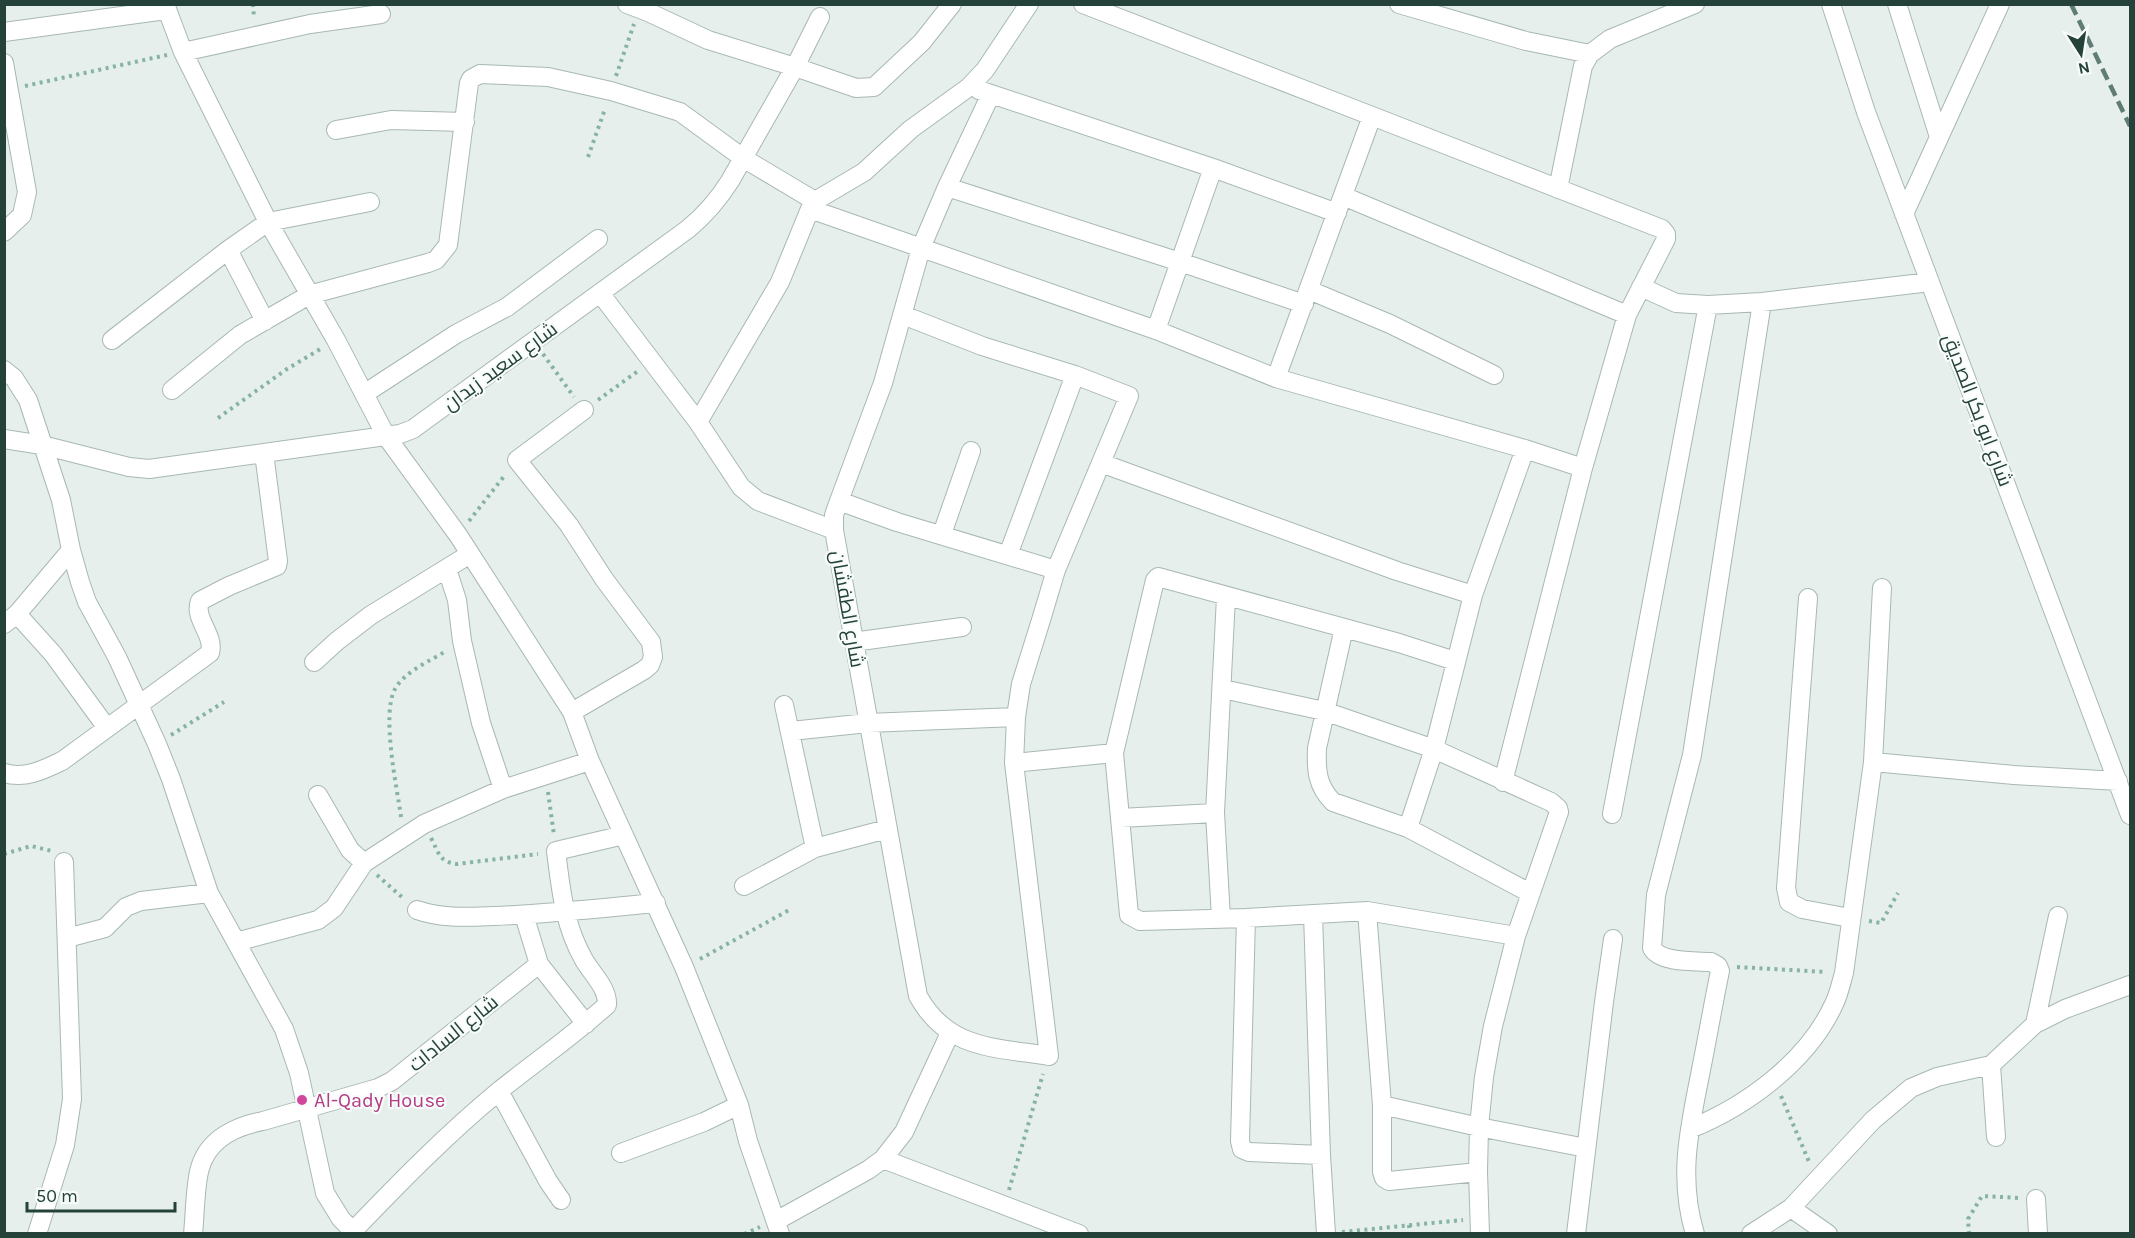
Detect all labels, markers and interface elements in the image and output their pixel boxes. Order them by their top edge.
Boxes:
north arrow [2051,24,2111,84]
text: N [2076,58,2092,79]
street label: شارع سعيد زيدان [439,317,563,417]
street label: شارع ابو بكر الصديق [1936,331,2017,490]
street label: شارع الطفشان [824,549,869,670]
street label: شارع السادات [404,990,504,1078]
place label: Al-Qady House [314,1089,445,1112]
marker: Al-Qady House [295,1093,309,1107]
scale bar [27,1175,176,1213]
text: 50 m [36,1185,78,1207]

